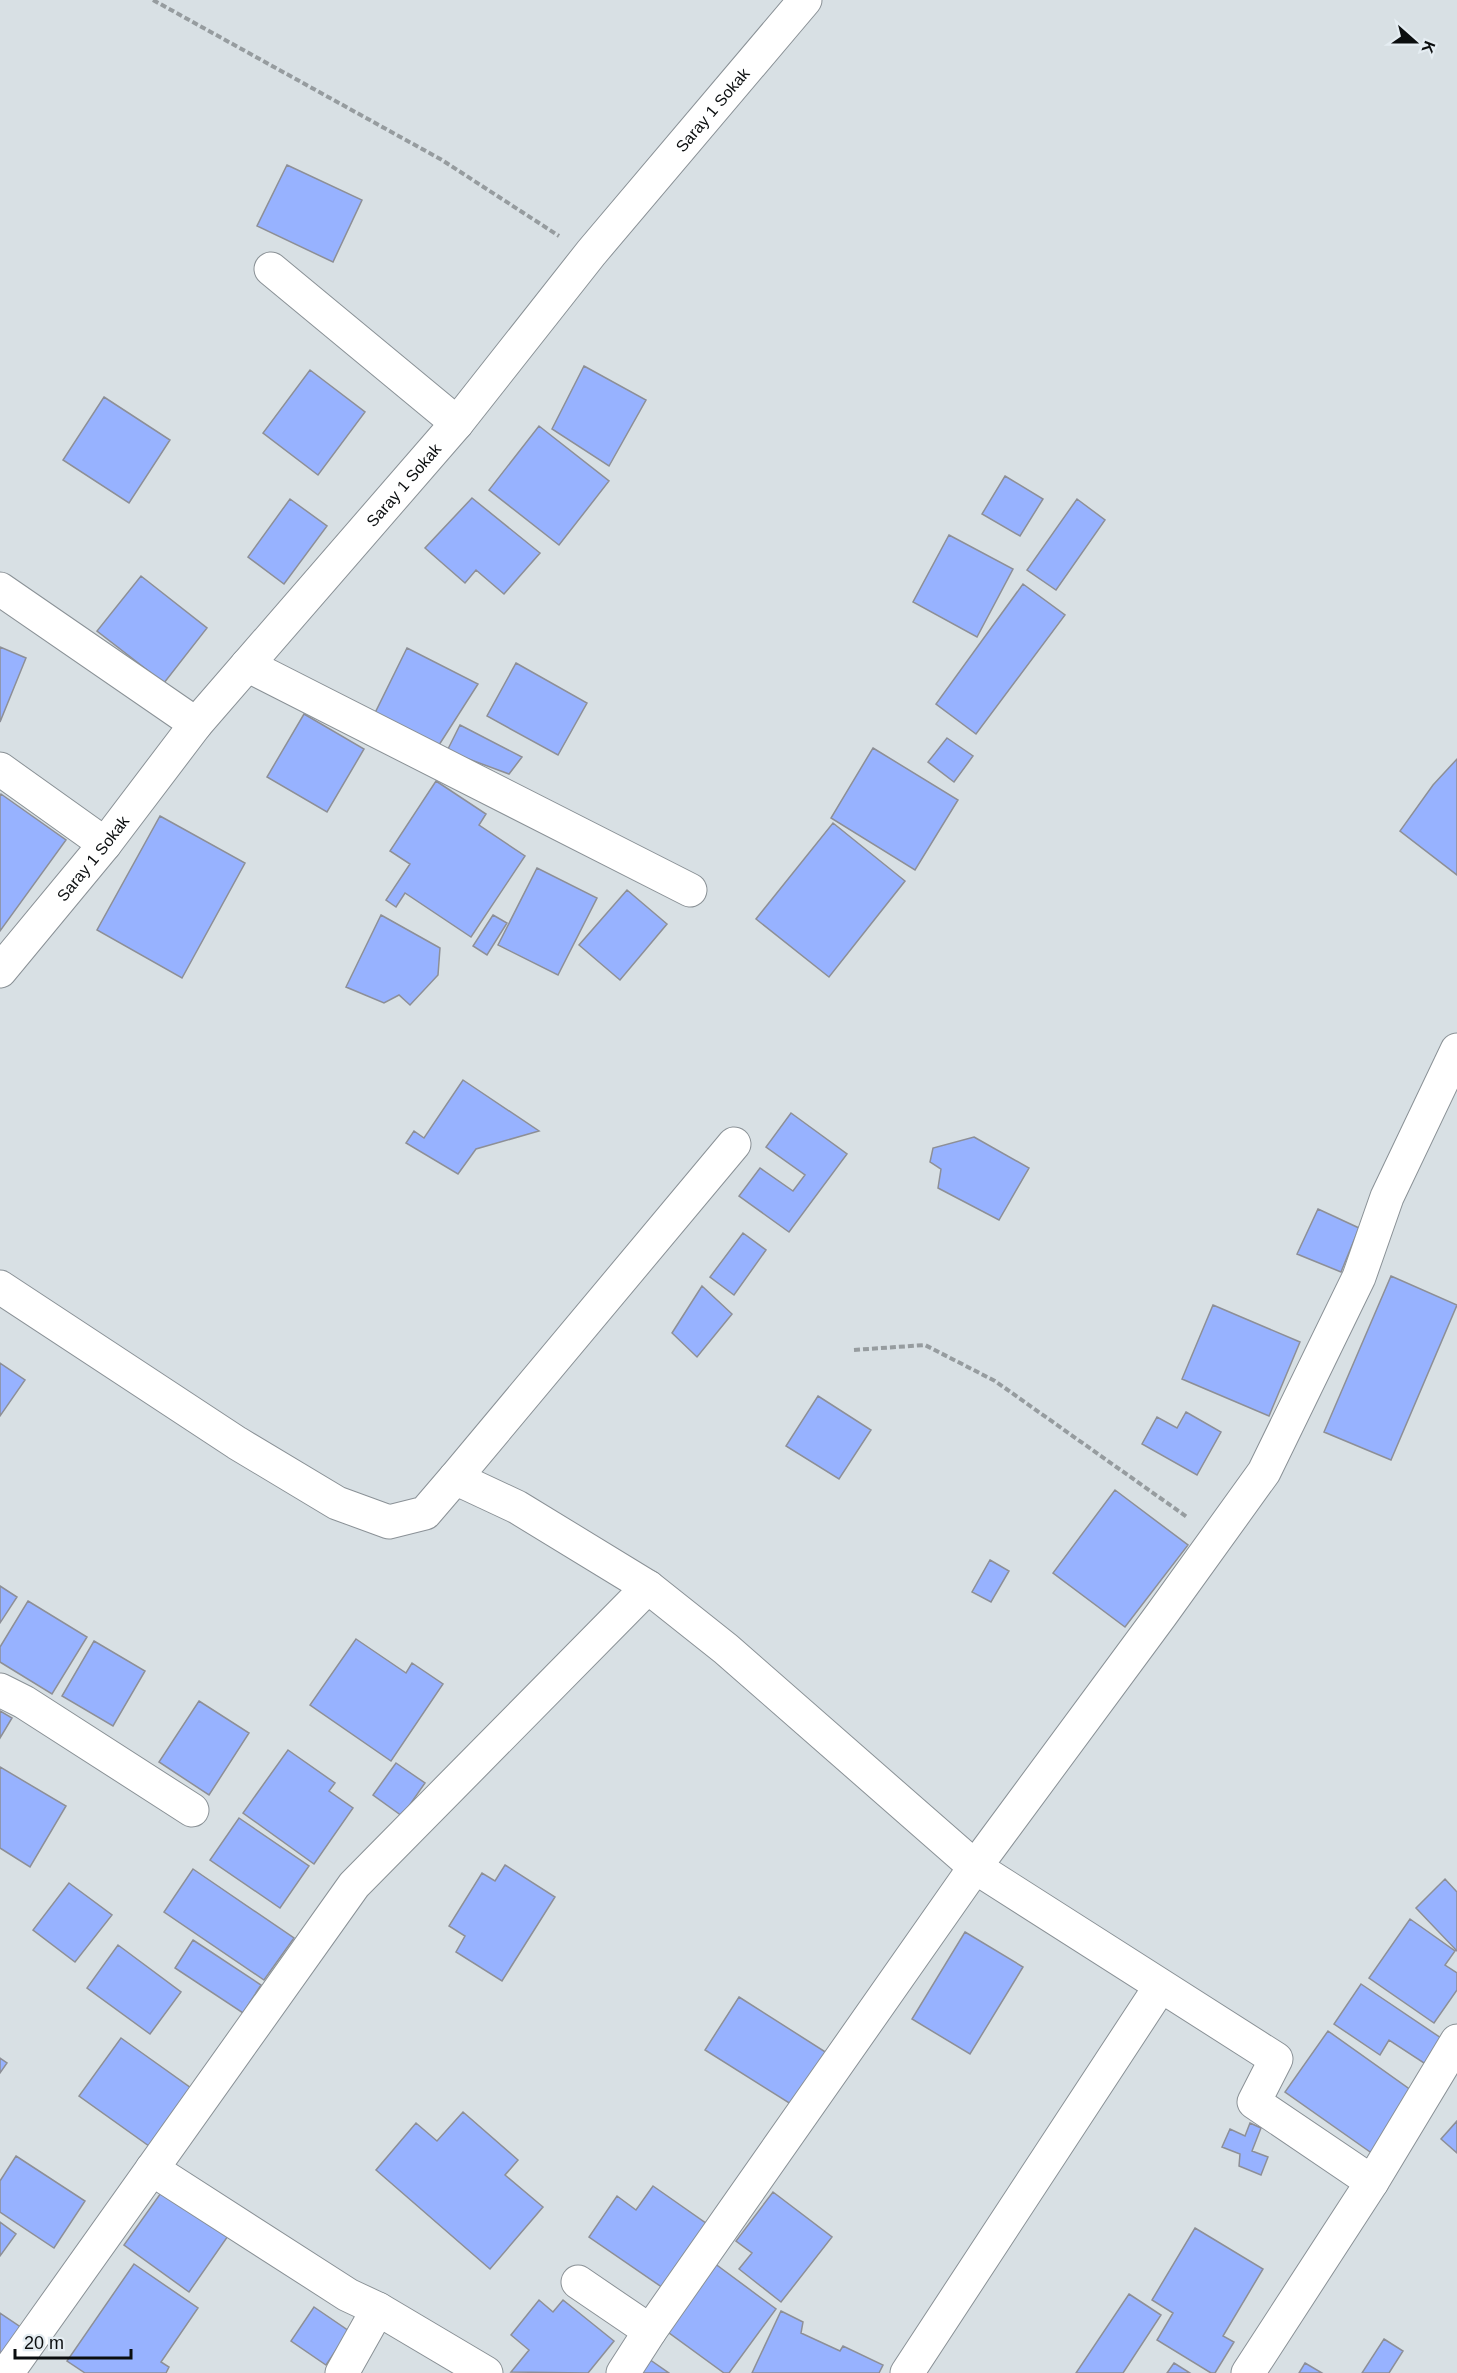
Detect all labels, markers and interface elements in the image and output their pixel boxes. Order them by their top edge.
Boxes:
north arrow [1385,12,1445,72]
text: K [1418,39,1439,56]
street label: Saray 1 Sokak [672,64,753,155]
street label: Saray 1 Sokak [363,439,445,530]
street label: Saray 1 Sokak [53,812,132,904]
scale bar [15,2322,130,2360]
text: 20 m [24,2333,64,2353]

